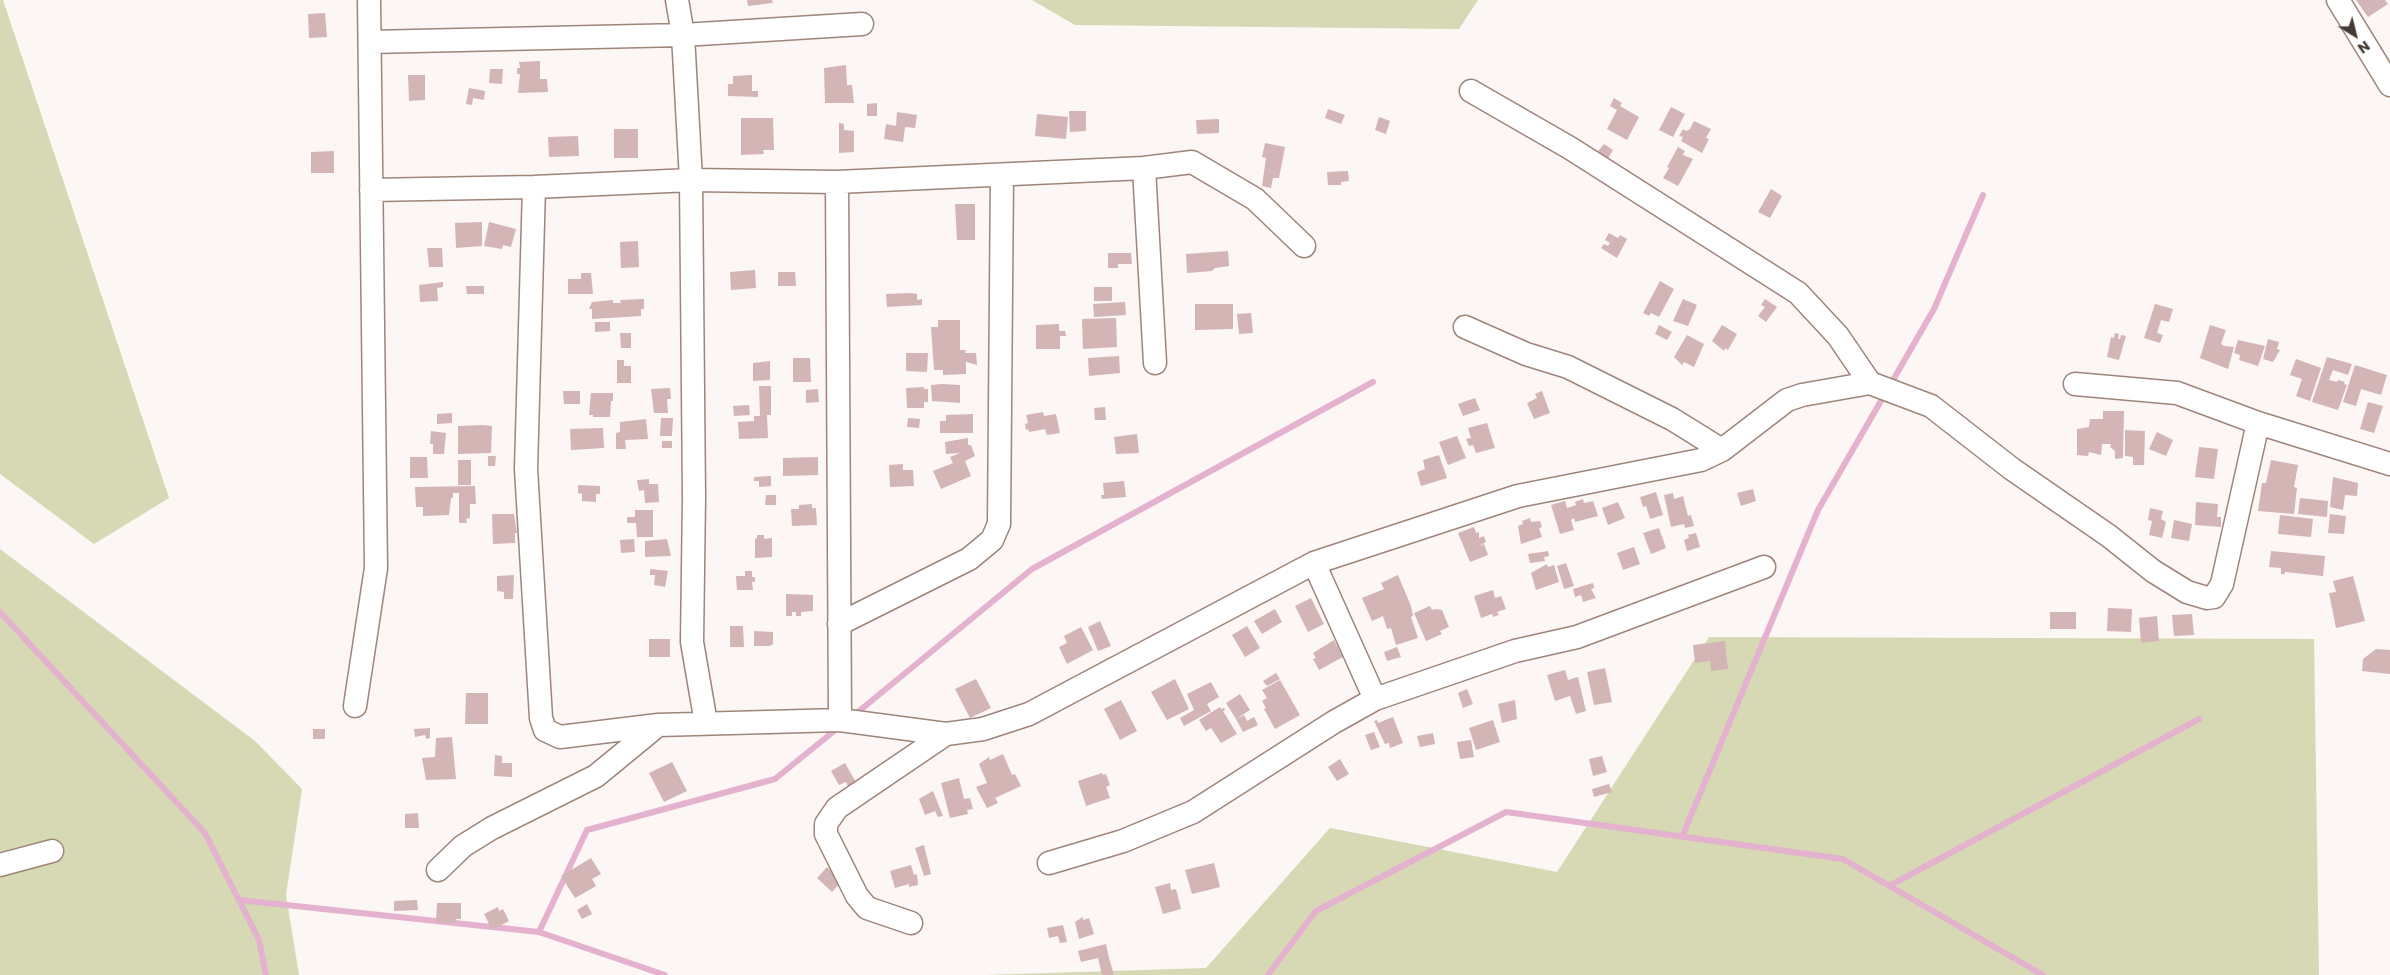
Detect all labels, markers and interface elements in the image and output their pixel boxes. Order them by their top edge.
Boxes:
north arrow [2330,10,2380,60]
text: N [2354,36,2374,58]

